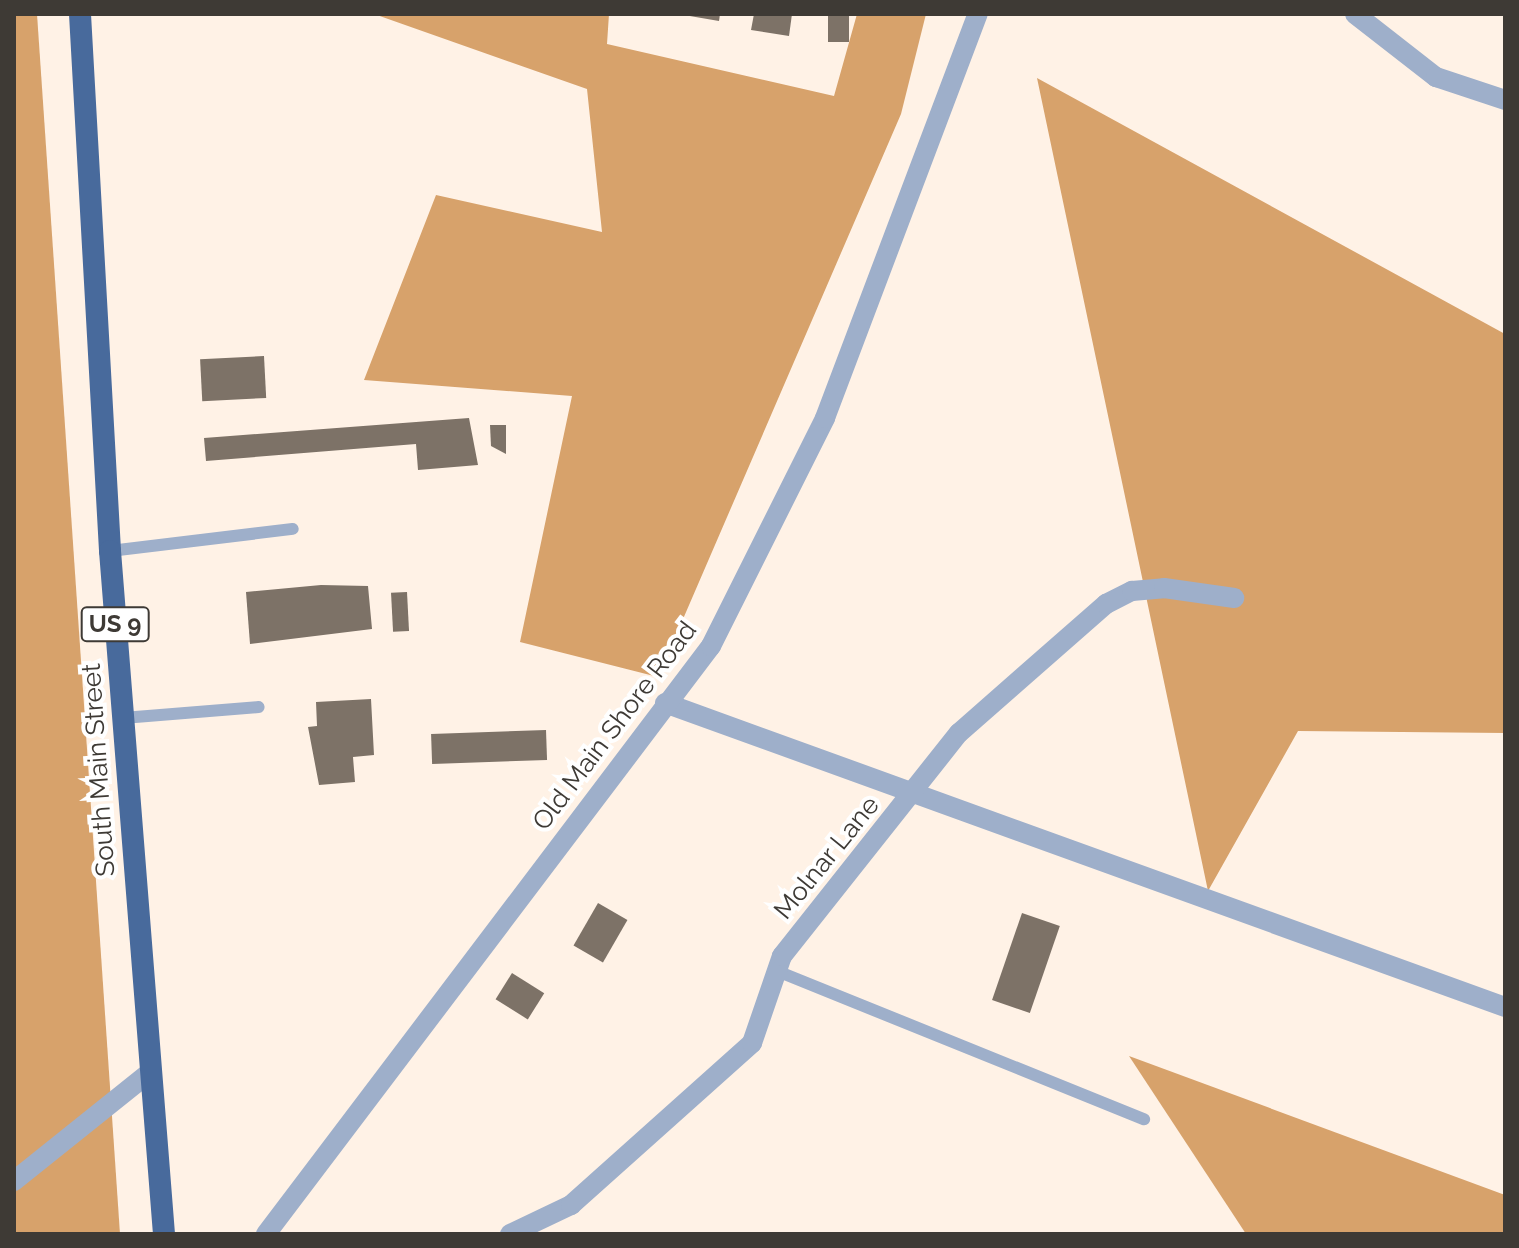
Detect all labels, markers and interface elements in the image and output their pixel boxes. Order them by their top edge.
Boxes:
road number: US 9 [79,604,151,644]
street label: Old Main Shore Road [526,616,704,836]
street label: South Main Street [76,662,122,878]
street label: Molnar Lane [768,790,886,926]

